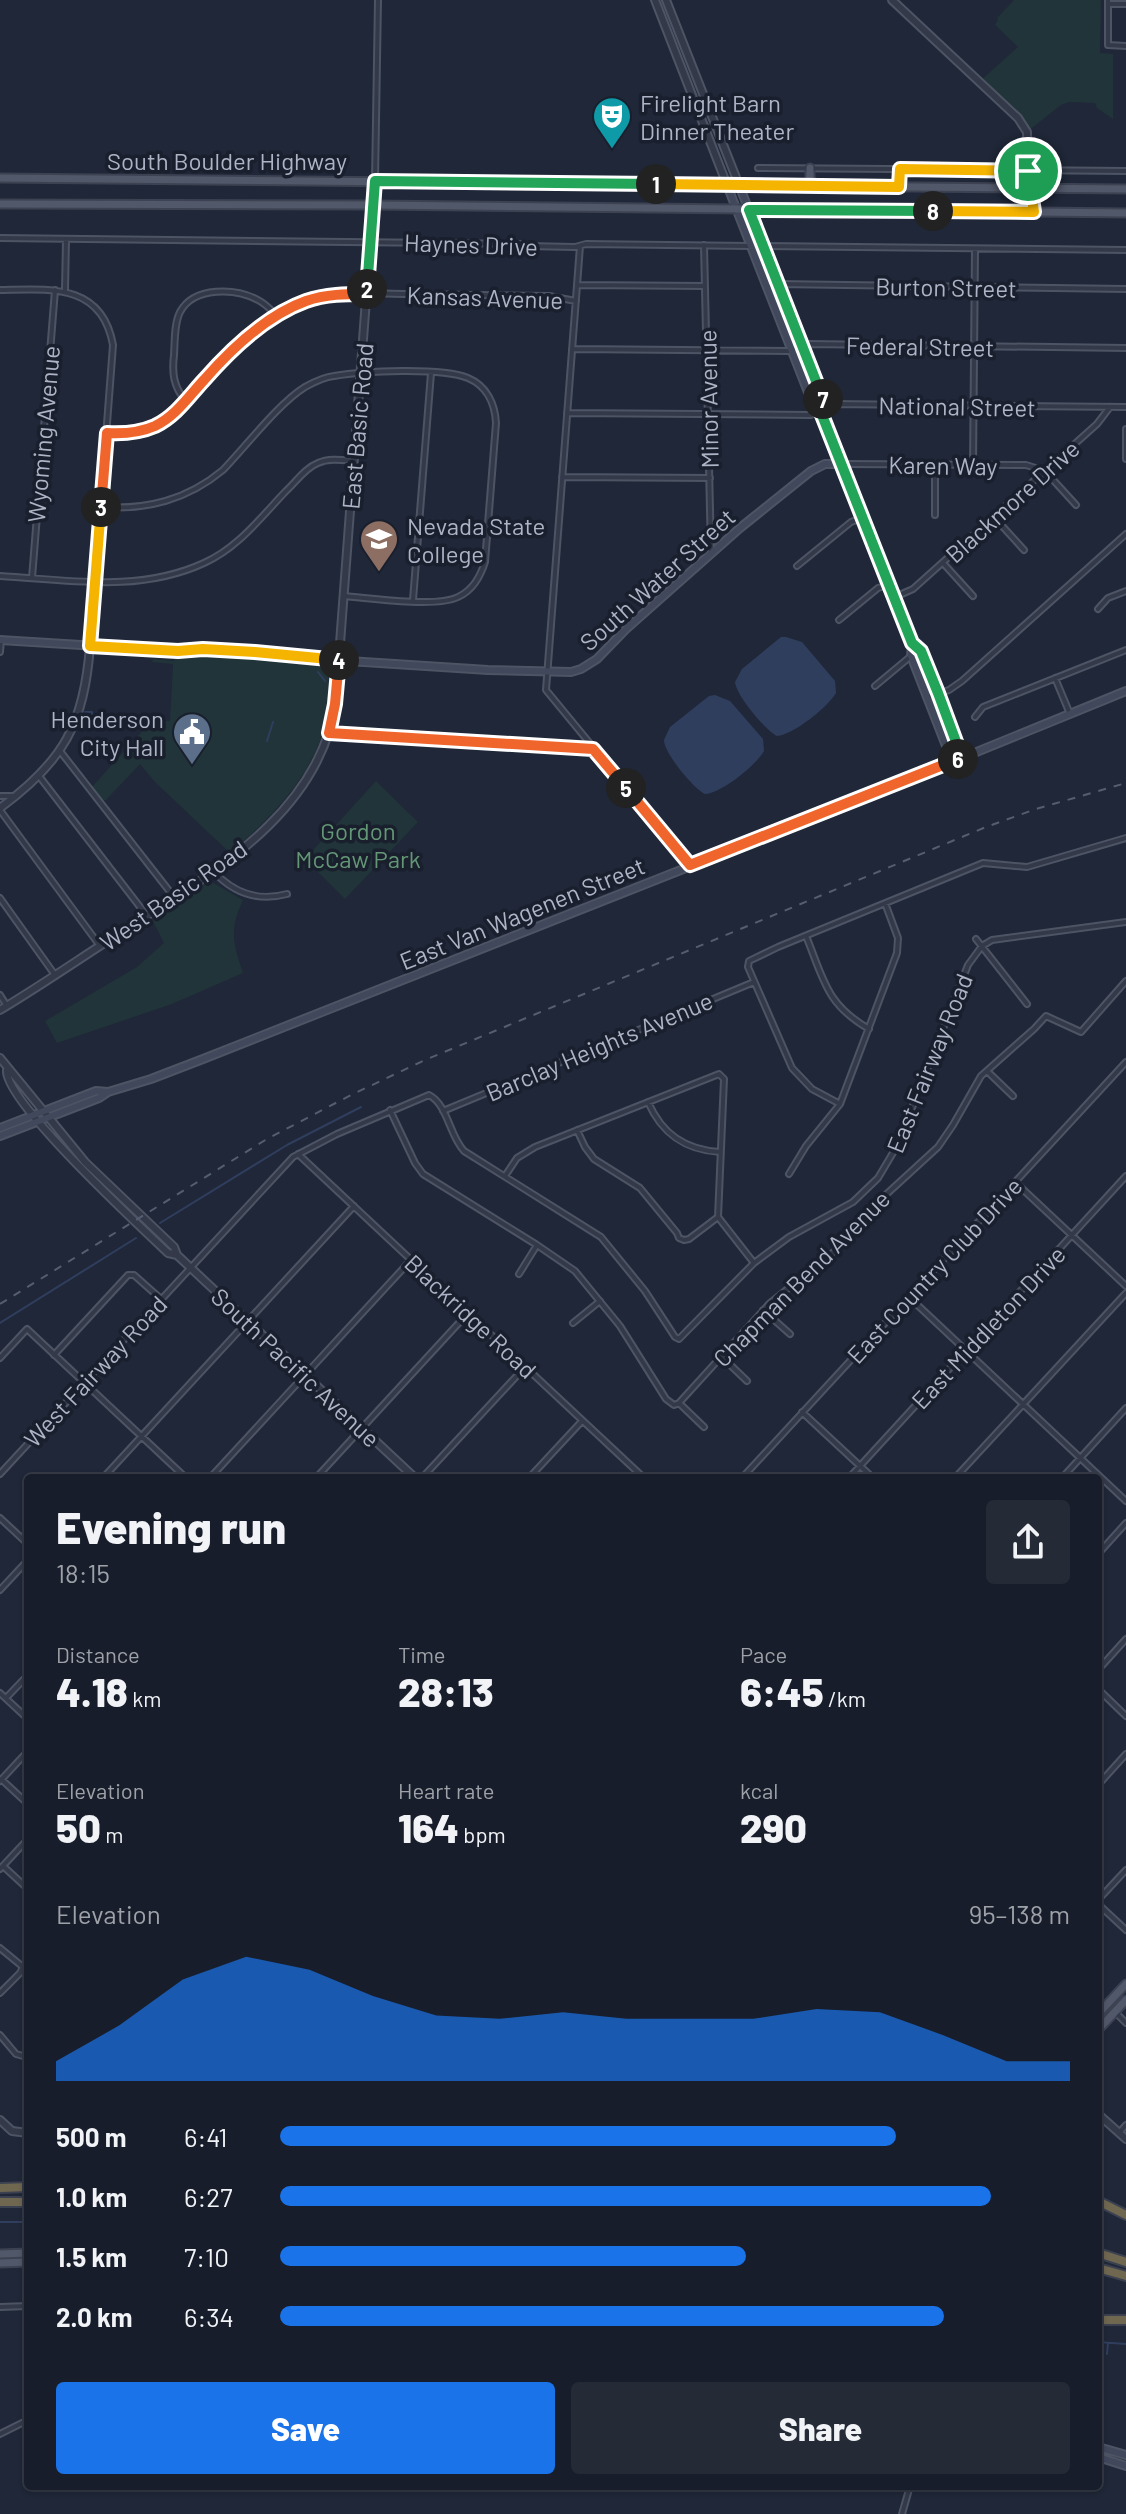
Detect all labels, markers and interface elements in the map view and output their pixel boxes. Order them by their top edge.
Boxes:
place label: Firelight Barn Dinner Theater [640,88,794,145]
theatre icon: Firelight Barn Dinner Theater [591,95,633,150]
pin [994,137,1062,205]
street label: South Boulder Highway [107,146,347,175]
icon: arrive [1006,149,1050,193]
pin: 1 [636,164,676,204]
text: 1 [652,171,660,197]
pin: 8 [913,191,953,231]
text: 8 [927,198,939,224]
street label: Haynes Drive [404,227,538,261]
pin: 2 [347,269,387,309]
street label: Burton Street [875,271,1017,303]
text: 2 [361,276,373,302]
street label: Kansas Avenue [406,280,564,314]
street label: Minor Avenue [692,329,724,469]
street label: Federal Street [846,330,994,362]
street label: East Basic Road [335,342,379,510]
street label: Wyoming Avenue [21,344,65,524]
pin: 7 [803,379,843,419]
text: 7 [818,386,828,412]
street label: National Street [878,390,1036,422]
street label: Blackmore Drive [939,433,1085,569]
street label: Karen Way [888,450,998,480]
pin: 3 [81,487,121,527]
text: 3 [95,494,107,520]
street label: South Water Street [573,502,741,656]
place label: Nevada State College [407,511,545,568]
school or university icon: Nevada State College [358,518,400,573]
pin: 4 [319,640,359,680]
text: 4 [332,647,346,673]
place label: Henderson City Hall [51,704,164,761]
public building icon: Henderson City Hall [171,711,213,766]
pin: 6 [938,739,978,779]
text: 6 [952,746,964,772]
pin: 5 [606,768,646,808]
text: 5 [620,775,632,801]
park label: Gordon McCaw Park [295,816,421,873]
street label: West Basic Road [94,834,252,956]
street label: East Van Wagenen Street [395,851,649,975]
street label: East Fairway Road [880,969,978,1157]
street label: Barclay Heights Avenue [481,985,717,1107]
street label: East Country Club Drive [840,1171,1028,1369]
street label: Chapman Bend Avenue [707,1184,895,1372]
street label: East Middleton Drive [905,1240,1071,1414]
street label: Blackridge Road [399,1248,543,1384]
street label: South Pacific Avenue [206,1281,386,1453]
street label: West Fairway Road [17,1289,173,1453]
text: Evening run [56,1500,286,1553]
button: share [986,1500,1070,1584]
text: 18:15 [56,1557,110,1588]
text: Distance [56,1641,140,1667]
text: Time [398,1641,446,1667]
text: Pace [740,1641,787,1667]
text: 4.18 [56,1667,128,1715]
text: 28:13 [398,1667,494,1715]
text: 6:45 [740,1667,824,1715]
text: km [128,1685,161,1711]
text: /km [824,1685,866,1711]
text: Elevation [56,1777,145,1803]
text: Heart rate [398,1777,495,1803]
text: kcal [740,1777,778,1803]
text: 50 [56,1803,101,1851]
text: 164 [398,1803,459,1851]
text: 290 [740,1803,807,1851]
text: m [101,1821,123,1847]
text: bpm [459,1821,506,1847]
text: Elevation [56,1898,161,1929]
text: 95–138 m [969,1898,1070,1929]
text: 500 m [56,2121,127,2152]
text: 6:41 [184,2121,227,2152]
text: 1.0 km [56,2181,127,2212]
text: 6:27 [184,2181,232,2212]
text: 1.5 km [56,2241,127,2272]
text: 7:10 [184,2241,229,2272]
text: 2.0 km [56,2301,133,2332]
text: 6:34 [184,2301,234,2332]
button: Save [56,2382,555,2474]
button: Share [571,2382,1070,2474]

